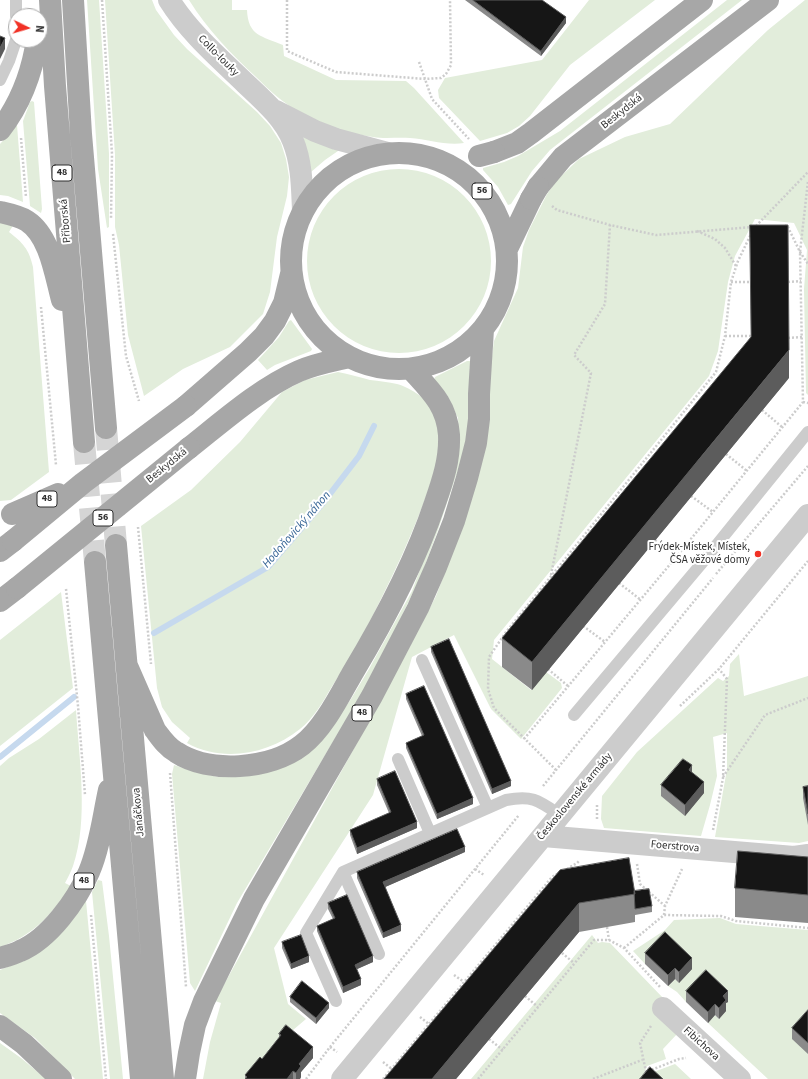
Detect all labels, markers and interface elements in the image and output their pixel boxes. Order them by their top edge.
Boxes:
north arrow [8,8,48,48]
text: N [32,25,47,33]
street label: Collo-louky [195,33,241,79]
street label: Beskydská [599,92,645,132]
road number: 48 [52,165,72,181]
road number: 56 [472,183,492,199]
street label: Příborská [58,198,74,244]
street label: Beskydská [144,446,190,486]
water label: Hodoňovický náhon [260,489,334,571]
road number: 48 [37,491,57,507]
road number: 56 [93,510,113,526]
place label: Frýdek-Místek, Místek, ČSA věžové domy [649,541,750,567]
marker: Frýdek-Místek, Místek, ČSA věžové domy [753,549,763,559]
road number: 48 [352,705,372,721]
street label: Československé armády [535,751,615,843]
street label: Janáčkova [130,787,148,837]
street label: Foerstrova [650,838,700,856]
road number: 48 [74,873,94,889]
street label: Fibichova [680,1024,722,1064]

